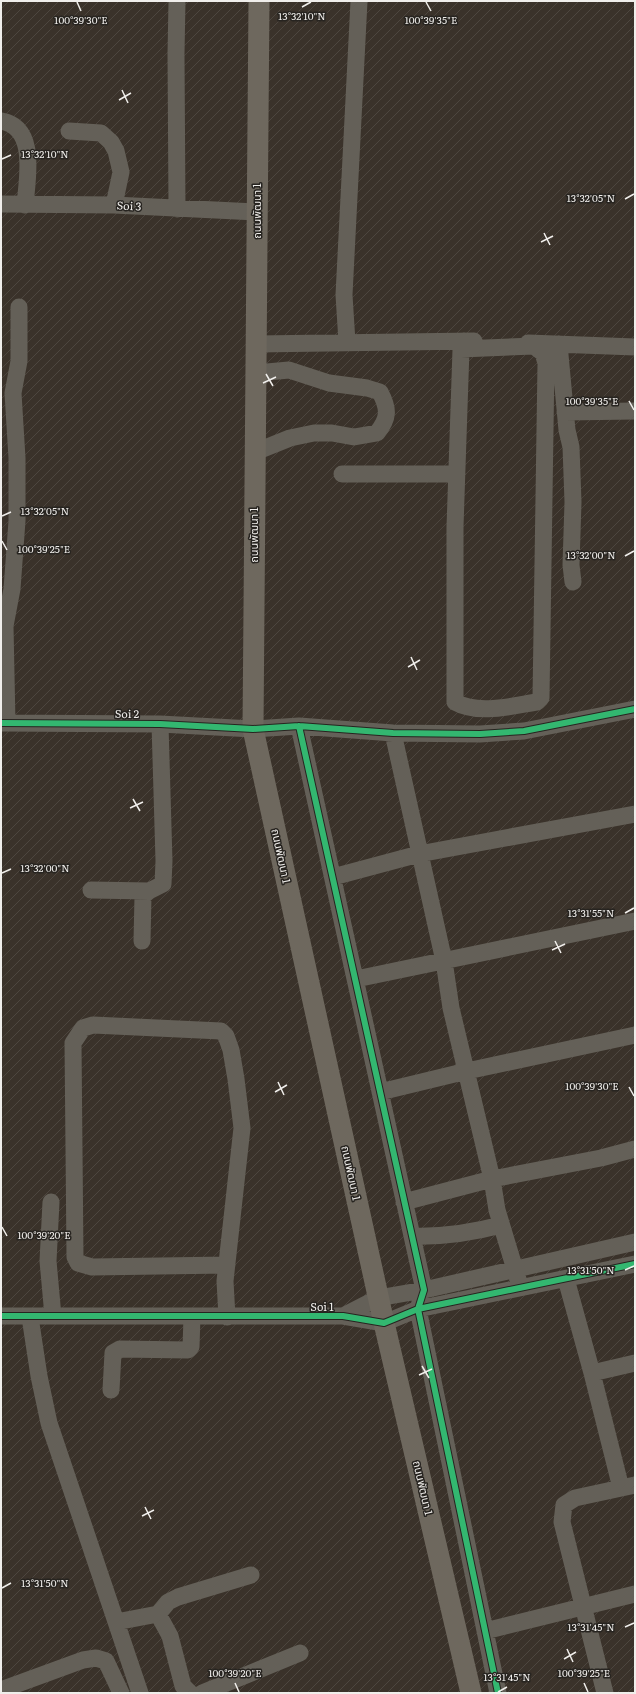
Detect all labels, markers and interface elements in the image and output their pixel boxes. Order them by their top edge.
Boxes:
text: 13°32'10"N [278,8,326,23]
text: 100°39'30"E [54,12,108,27]
text: 100°39'35"E [405,12,457,27]
text: 13°32'10"N [21,146,69,161]
street label: ถนนพัฒนา 1 [248,183,264,239]
text: 13°32'05"N [567,190,615,205]
street label: Soi 3 [116,196,142,214]
text: 100°39'35"E [566,393,618,408]
text: 13°32'05"N [21,503,69,518]
street label: ถนนพัฒนา 1 [245,507,261,563]
text: 100°39'25"E [18,541,70,556]
text: 13°32'00"N [566,547,616,562]
street label: Soi 2 [115,705,140,721]
street label: ถนนพัฒนา 1 [268,827,296,885]
text: 13°32'00"N [20,860,70,875]
text: 13°31'55"N [568,905,614,920]
text: 100°39'30"E [565,1078,619,1093]
street label: ถนนพัฒนา 1 [338,1144,366,1202]
text: 100°39'20"E [18,1227,71,1242]
text: 13°31'50"N [567,1262,615,1277]
street label: Soi 1 [310,1298,334,1314]
street label: ถนนพัฒนา 1 [410,1459,438,1517]
text: 13°31'50"N [21,1575,69,1590]
text: 13°31'45"N [567,1619,615,1634]
text: 100°39'20"E [209,1665,262,1680]
text: 100°39'25"E [558,1665,610,1680]
text: 13°31'45"N [483,1669,531,1684]

